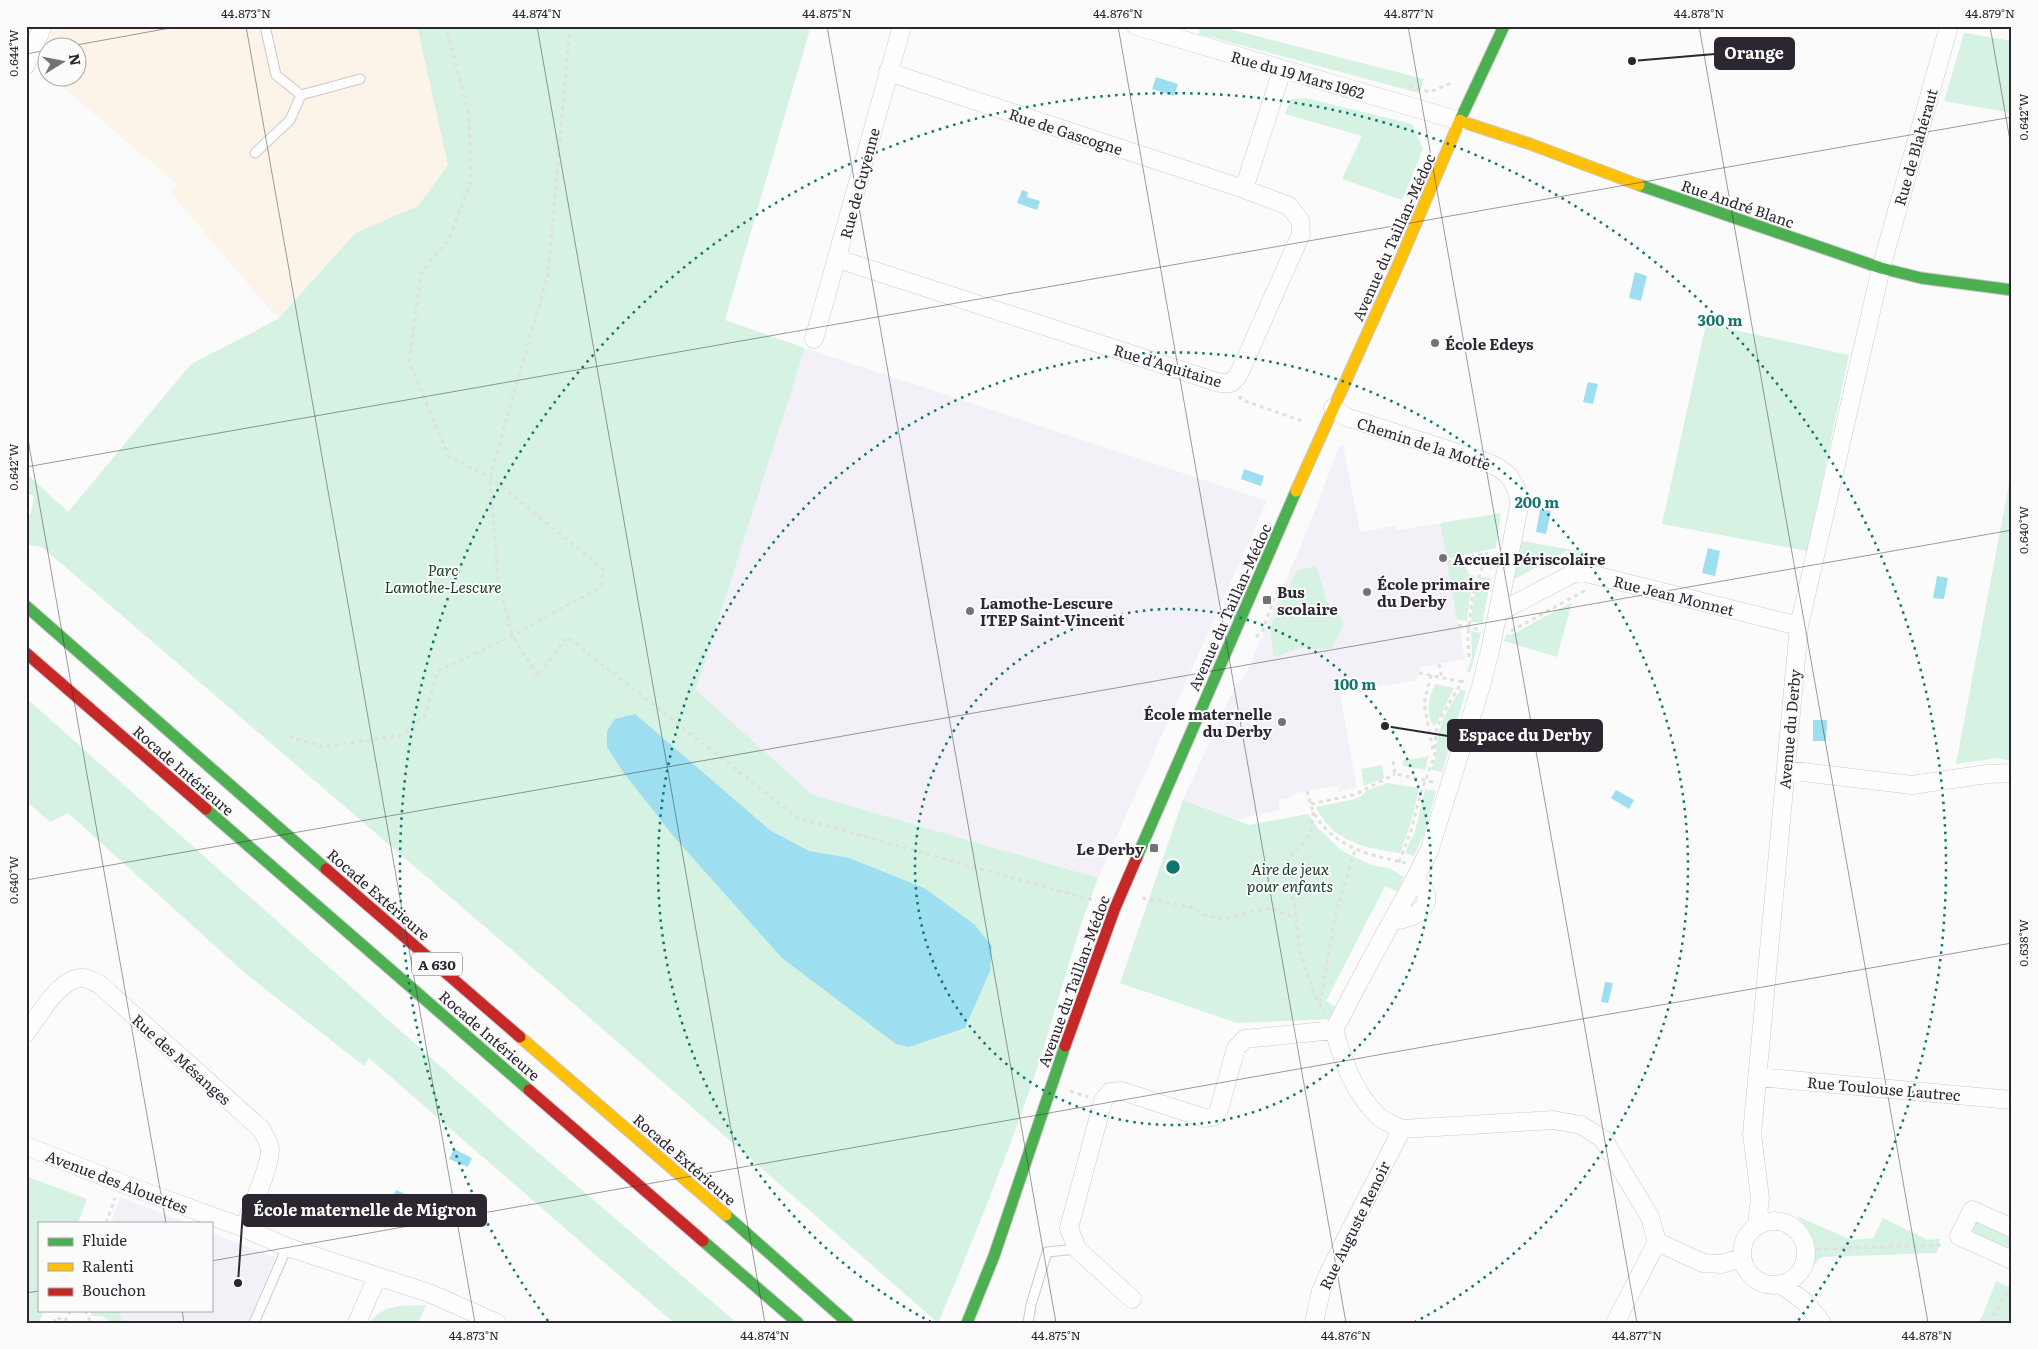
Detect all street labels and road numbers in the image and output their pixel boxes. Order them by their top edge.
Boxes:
street label: Rue du 19 Mars 1962 [1228,44,1368,104]
street label: Rue de Blahéraut [1887,86,1943,208]
street label: Rue de Gascogne [1006,102,1126,160]
street label: Rue de Guyenne [833,125,885,241]
street label: Avenue du Taillan-Médoc [1346,149,1441,324]
street label: Rue André Blanc [1678,173,1798,233]
street label: Rue d'Aquitaine [1111,338,1225,392]
street label: Chemin de la Motte [1354,411,1494,476]
street label: Avenue du Taillan-Médoc [1182,519,1277,694]
street label: Rue Jean Monnet [1611,569,1737,621]
street label: Avenue du Derby [1772,668,1806,790]
street label: Rocade Intérieure [128,719,240,821]
street label: Rocade Extérieure [322,843,436,945]
street label: Avenue du Taillan-Médoc [1031,891,1115,1070]
road number: A 630 [412,952,462,976]
street label: Rocade Intérieure [434,984,546,1086]
street label: Rue des Mésanges [127,1008,237,1110]
street label: Rue Toulouse Lautrec [1806,1070,1962,1106]
street label: Rocade Extérieure [628,1108,742,1210]
street label: Avenue des Alouettes [43,1143,191,1219]
street label: Rue Auguste Renoir [1313,1157,1395,1293]

